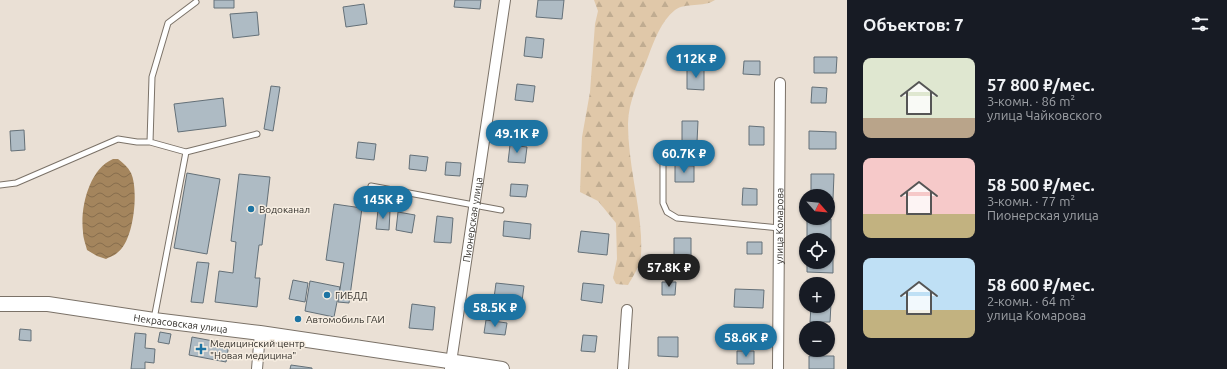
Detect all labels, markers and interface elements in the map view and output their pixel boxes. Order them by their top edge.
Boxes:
icon: filters [1189,13,1211,35]
text: Объектов: 7 [863,15,963,34]
pin: 112K ₽ [663,45,729,79]
text: 112K ₽ [675,51,717,65]
icon: home [895,74,943,122]
text: 57 800 ₽/мес. [987,75,1095,94]
text: 3-комн. · 86 m² [987,94,1075,108]
text: улица Чайковского [987,108,1102,122]
pin: 49.1K ₽ [480,120,554,154]
text: 49.1K ₽ [495,126,539,140]
pin: 60.7K ₽ [647,140,721,174]
text: 60.7K ₽ [662,146,706,160]
icon: home [895,174,943,222]
text: 58 500 ₽/мес. [987,175,1095,194]
street label: Пионерская улица [460,176,484,263]
pin: 145K ₽ [350,186,416,220]
street label: улица Комарова [773,188,785,264]
north arrow [799,189,835,225]
map controls [799,189,835,357]
text: 145K ₽ [362,192,404,206]
text: 3-комн. · 77 m² [987,194,1075,208]
marker: Водоканал [246,204,256,214]
place label: Водоканал [259,204,310,215]
text: Пионерская улица [987,208,1099,222]
button: locate [799,233,835,269]
pin: 57.8K ₽ [632,254,706,288]
text: 57.8K ₽ [647,260,691,274]
icon: home [895,274,943,322]
text: 58 600 ₽/мес. [987,275,1095,294]
button: + [799,277,835,313]
marker: ГИБДД [322,290,332,300]
place label: ГИБДД [335,290,367,301]
pin: 58.5K ₽ [458,294,532,328]
text: 2-комн. · 64 m² [987,294,1075,308]
text: 58.5K ₽ [473,300,517,314]
text: улица Комарова [987,308,1086,322]
street label: Некрасовская улица [133,311,228,334]
marker: Автомобиль ГАИ [293,314,303,324]
place label: Автомобиль ГАИ [306,314,385,325]
button: − [799,321,835,357]
pin: 58.6K ₽ [709,324,783,358]
text: 58.6K ₽ [724,330,768,344]
place label: Медицинский центр "Новая медицина" [210,338,305,361]
marker: Медицинский центр "Новая медицина" [195,343,207,355]

